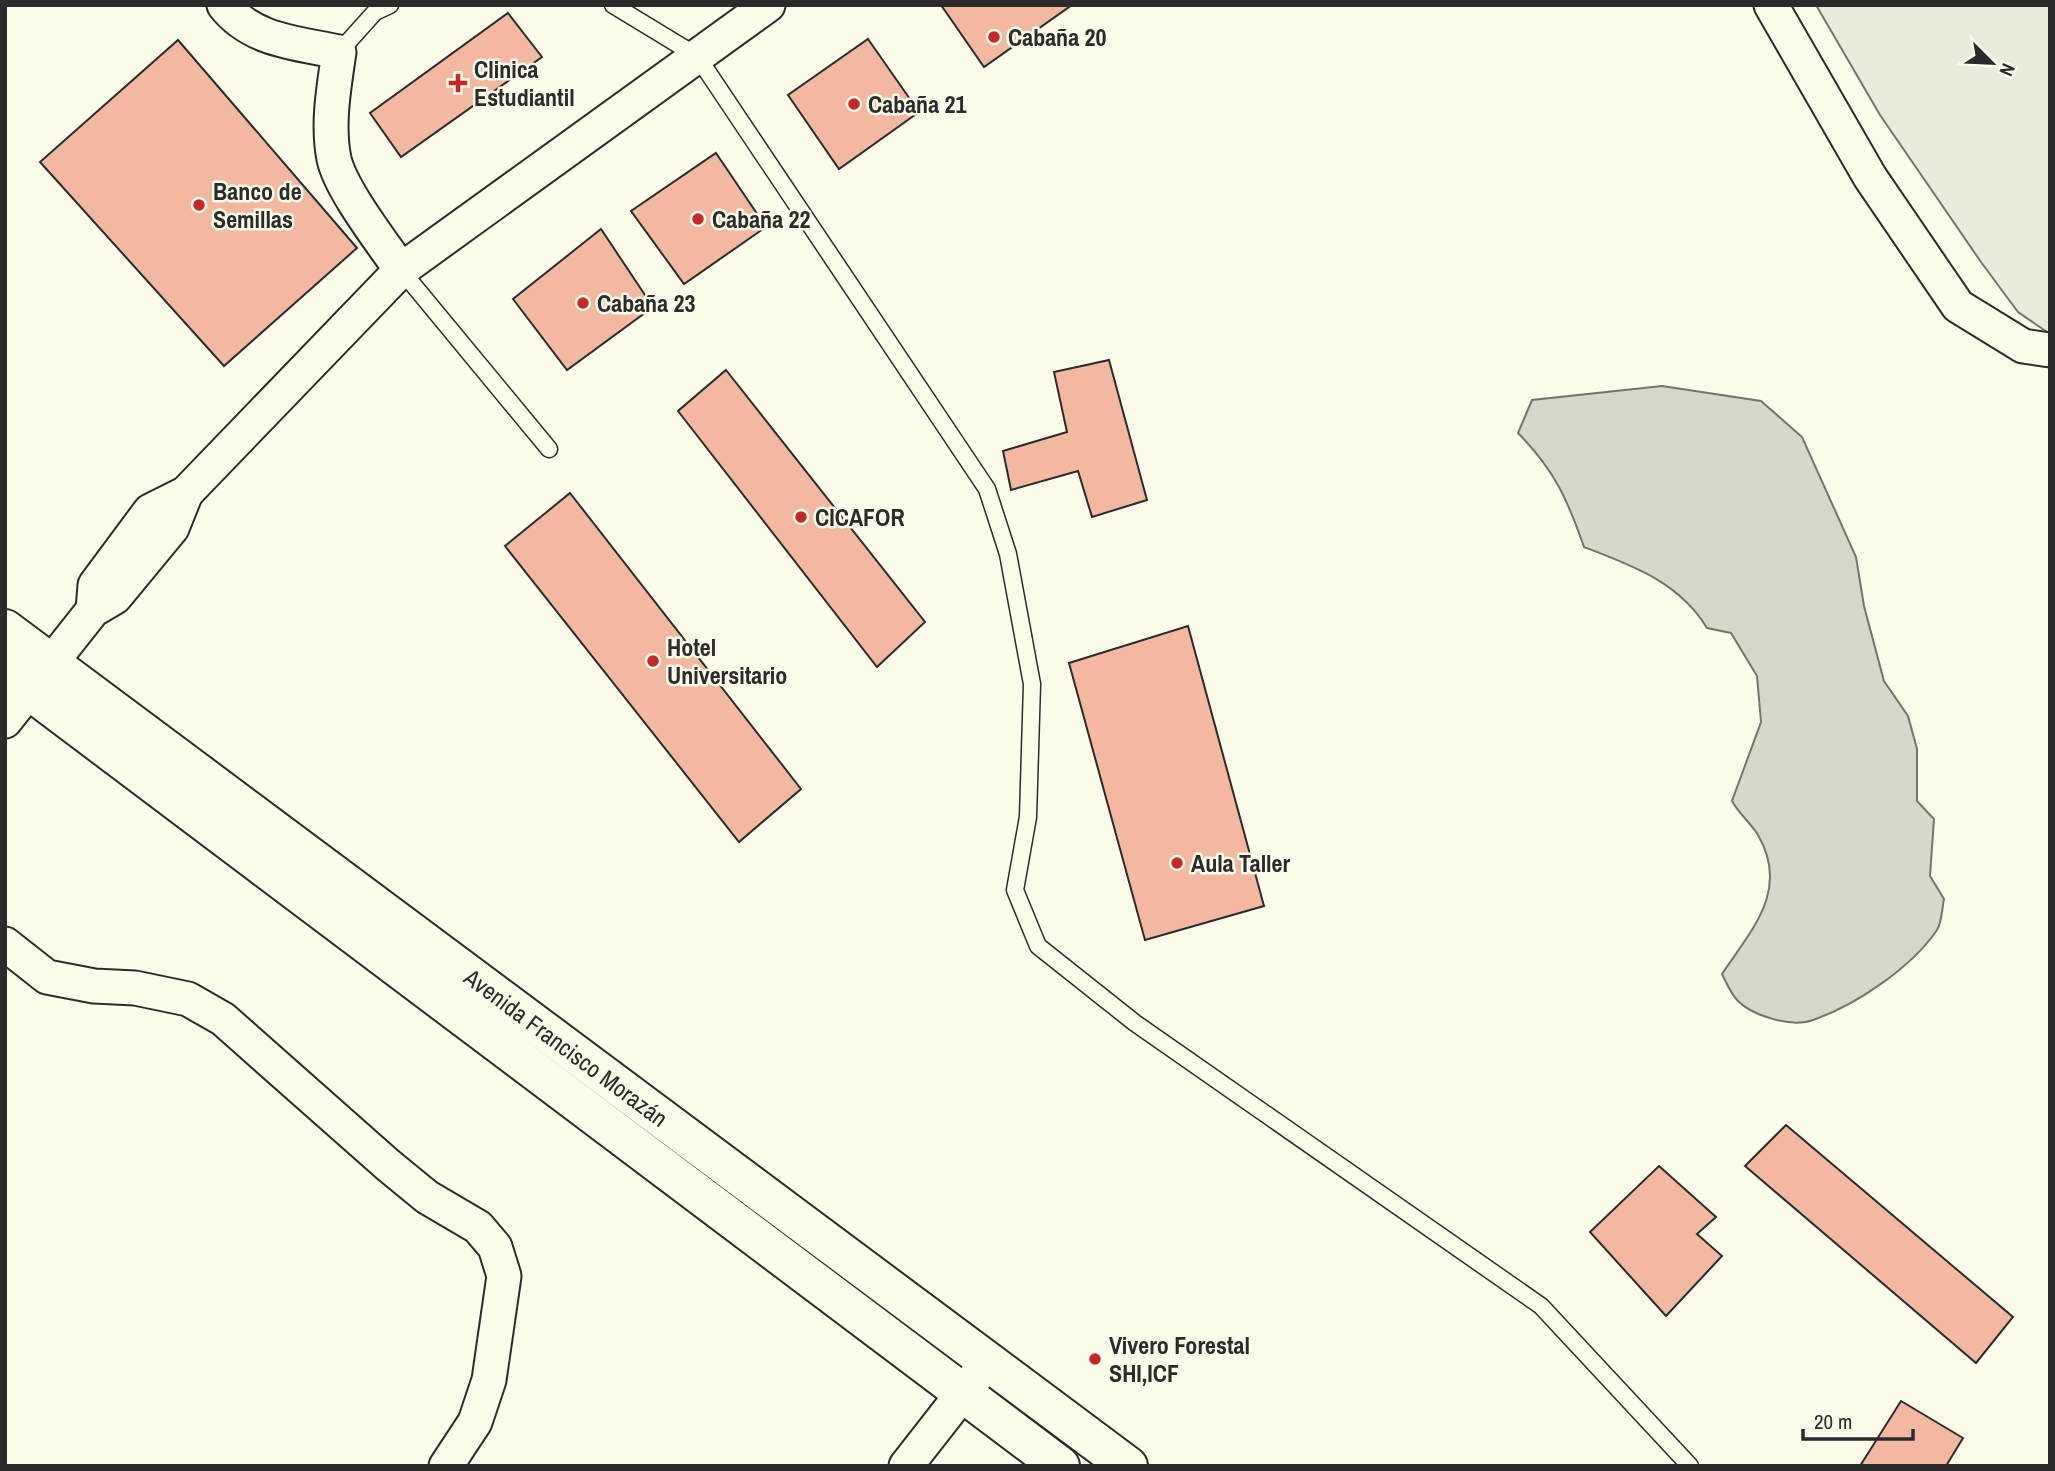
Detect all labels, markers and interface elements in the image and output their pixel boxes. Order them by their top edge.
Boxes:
place label: Cabaña 20 [1008,21,1107,53]
north arrow [1957,28,2027,98]
marker: Cabaña 20 [986,29,1002,45]
place label: Clinica Estudiantil [474,53,575,113]
text: N [1993,59,2022,80]
marker: Clinica Estudiantil [448,73,468,93]
place label: Cabaña 21 [868,88,967,120]
marker: Cabaña 21 [846,96,862,112]
place label: Banco de Semillas [213,175,302,235]
marker: Banco de Semillas [191,197,207,213]
place label: Cabaña 22 [712,203,811,235]
marker: Cabaña 22 [690,211,706,227]
place label: Cabaña 23 [597,287,696,319]
marker: Cabaña 23 [575,295,591,311]
place label: CICAFOR [815,501,905,533]
marker: CICAFOR [793,509,809,525]
place label: Hotel Universitario [667,631,787,691]
marker: Hotel Universitario [645,653,661,669]
place label: Aula Taller [1191,847,1291,879]
marker: Aula Taller [1169,855,1185,871]
street label: Avenida Francisco Morazán [457,960,674,1134]
place label: Vivero Forestal SHI,ICF [1109,1329,1250,1389]
marker: Vivero Forestal SHI,ICF [1087,1351,1103,1367]
scale bar [1803,1398,1913,1442]
text: 20 m [1814,1407,1852,1436]

